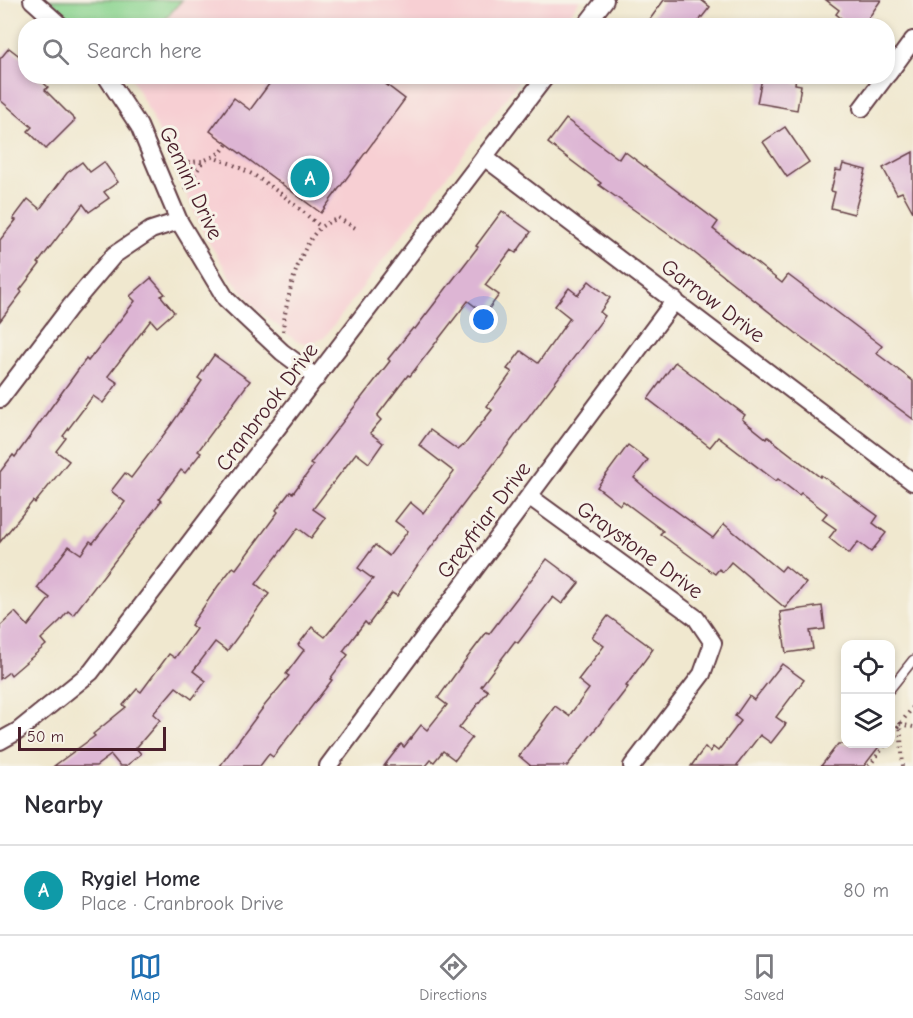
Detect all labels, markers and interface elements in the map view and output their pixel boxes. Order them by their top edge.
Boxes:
search box [18,18,895,84]
icon: search [39,35,72,68]
text: Search here [87,38,202,64]
street label: Gemini Drive [153,122,229,244]
pin: A [290,156,330,201]
street label: Garrow Drive [656,253,770,349]
your location [469,305,498,334]
street label: Cranbrook Drive [210,338,324,476]
street label: Greyfriar Drive [432,456,536,584]
street label: Graystone Drive [572,496,708,604]
map controls [841,640,895,748]
button: locate [841,640,895,694]
button: layers [841,694,895,748]
scale bar [18,724,166,752]
text: 50 m [27,728,64,746]
text: Nearby [24,790,103,820]
text: Rygiel Home [81,866,200,892]
text: A [38,879,49,902]
text: 80 m [843,879,889,902]
text: Place · Cranbrook Drive [81,892,284,915]
tab: Map [129,950,162,1004]
tab: Directions [419,950,487,1004]
tab: Saved [744,950,784,1004]

